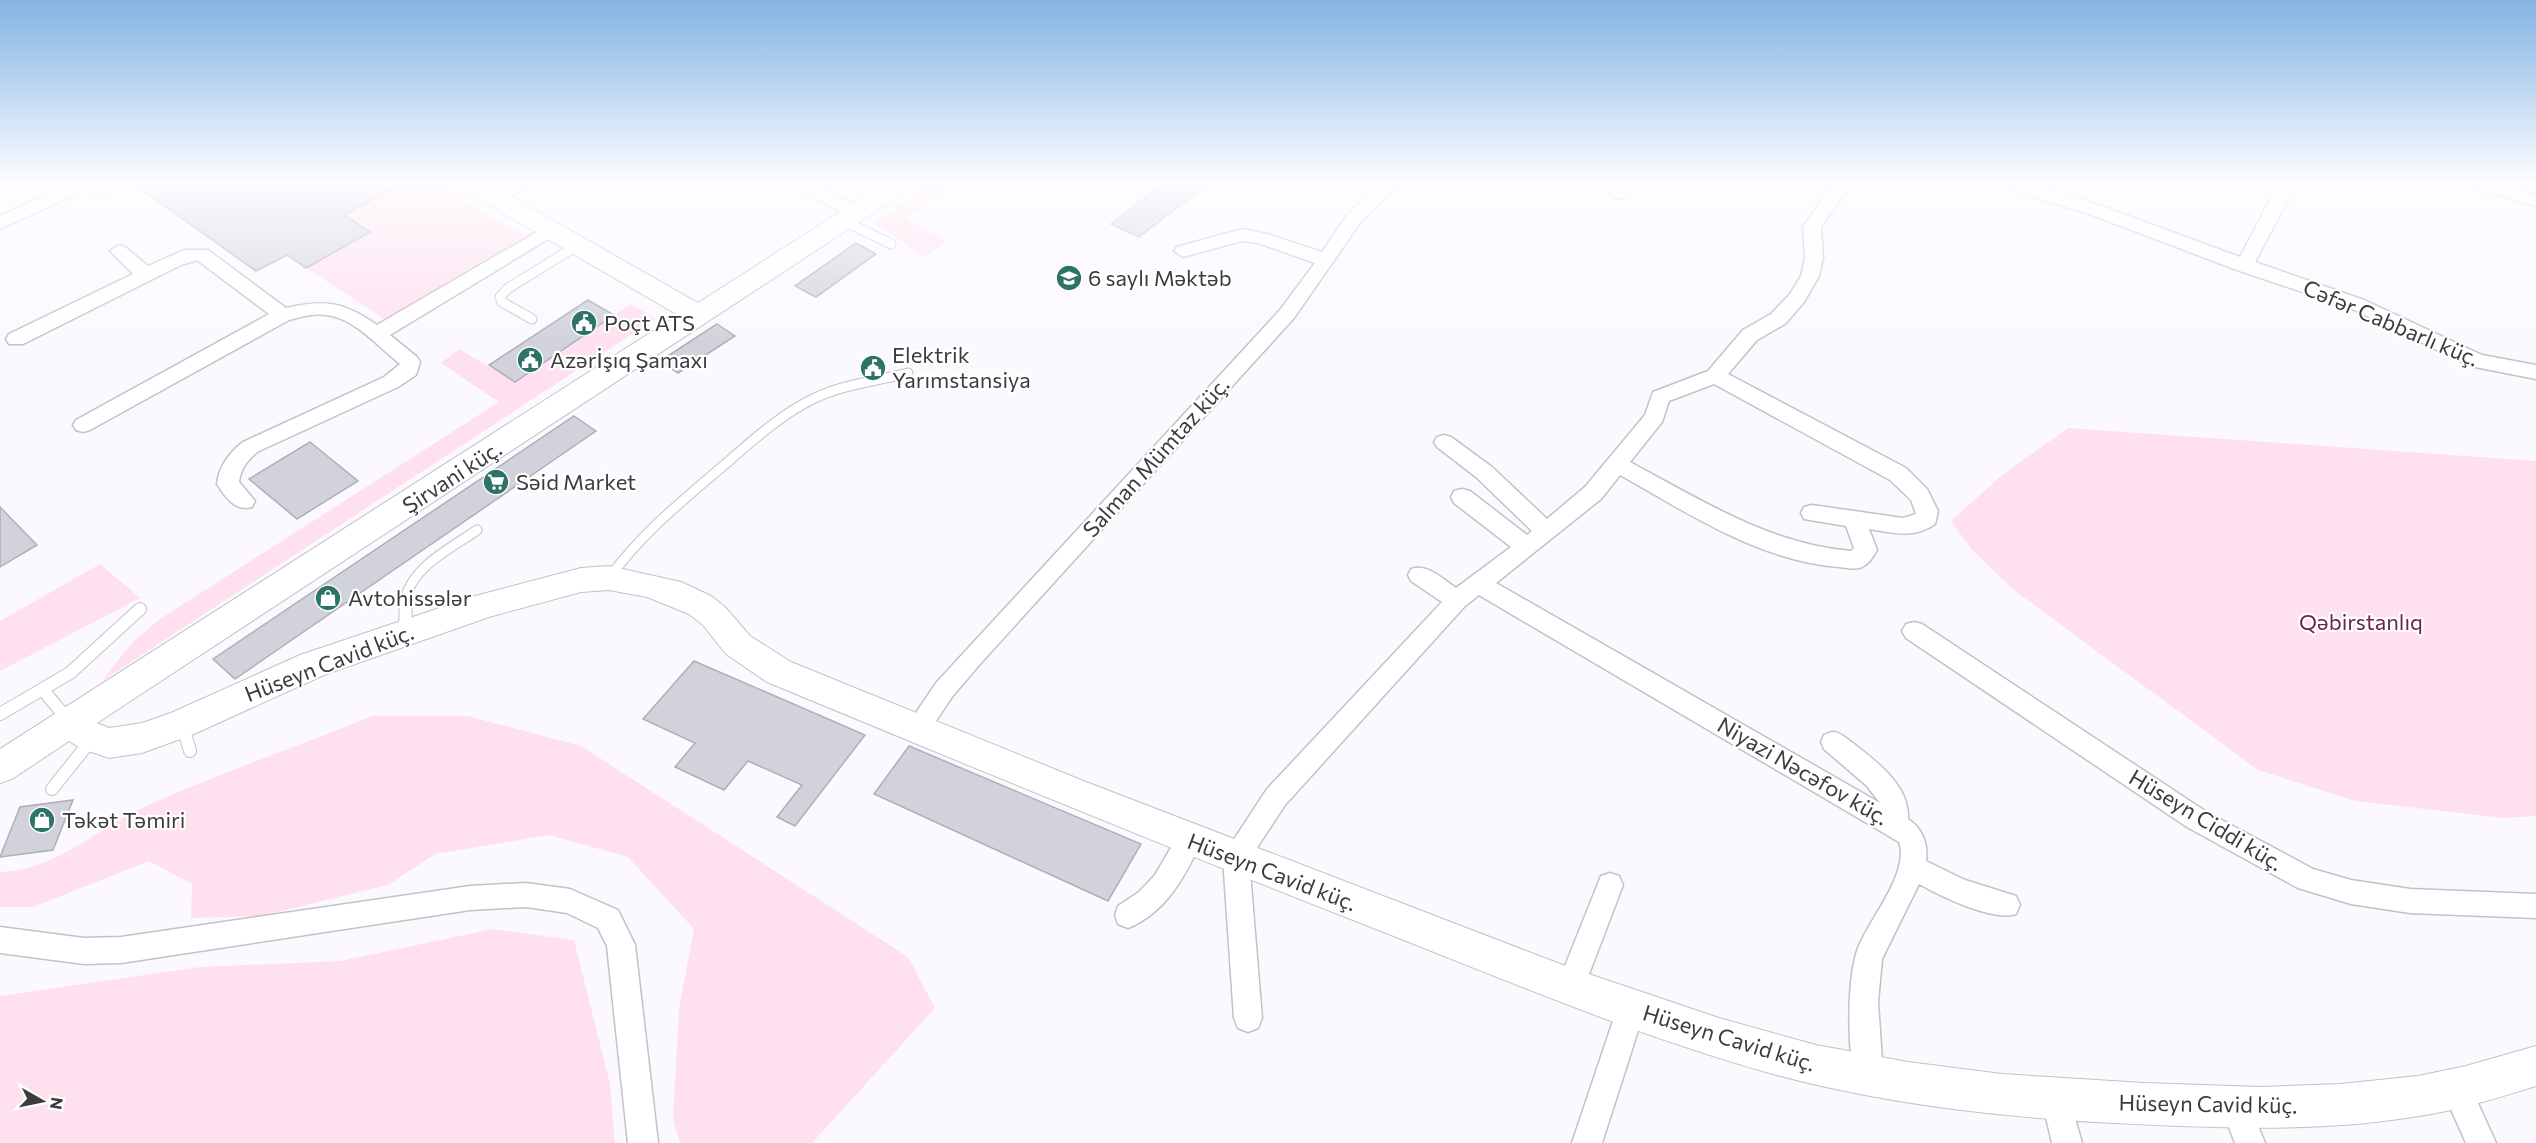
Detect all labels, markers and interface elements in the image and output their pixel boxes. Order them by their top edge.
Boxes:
school or university icon: 6 saylı Məktəb [1054,263,1084,293]
place label: 6 saylı Məktəb [1088,264,1232,291]
street label: Cəfər Cabbarlı küç. [2299,273,2483,372]
public building icon: Poçt ATS [569,308,599,338]
place label: Poçt ATS [604,309,695,336]
place label: Elektrik Yarımstansiya [892,341,1031,393]
public building icon: Azərİşıq Şamaxı [515,345,545,375]
place label: Azərİşıq Şamaxı [550,346,708,373]
public building icon: Elektrik Yarımstansiya [858,353,888,383]
street label: Salman Mümtaz küç. [1077,371,1235,542]
street label: Şirvani küç. [397,435,506,519]
supermarket icon: Səid Market [481,467,511,497]
place label: Səid Market [516,468,636,495]
shop icon: Avtohissələr [313,583,343,613]
place label: Avtohissələr [348,584,472,611]
park label: Qəbirstanlıq [2299,608,2423,635]
street label: Hüseyn Cavid küç. [241,618,417,707]
street label: Niyazi Nəcəfov küç. [1713,711,1894,830]
street label: Hüseyn Ciddi küç. [2124,763,2288,876]
shop icon: Təkət Təmiri [27,805,57,835]
place label: Təkət Təmiri [62,806,186,833]
street label: Hüseyn Cavid küç. [1184,827,1360,916]
street label: Hüseyn Cavid küç. [1640,998,1819,1077]
north arrow [12,1071,72,1131]
street label: Hüseyn Cavid küç. [2118,1088,2298,1119]
text: N [47,1096,68,1111]

